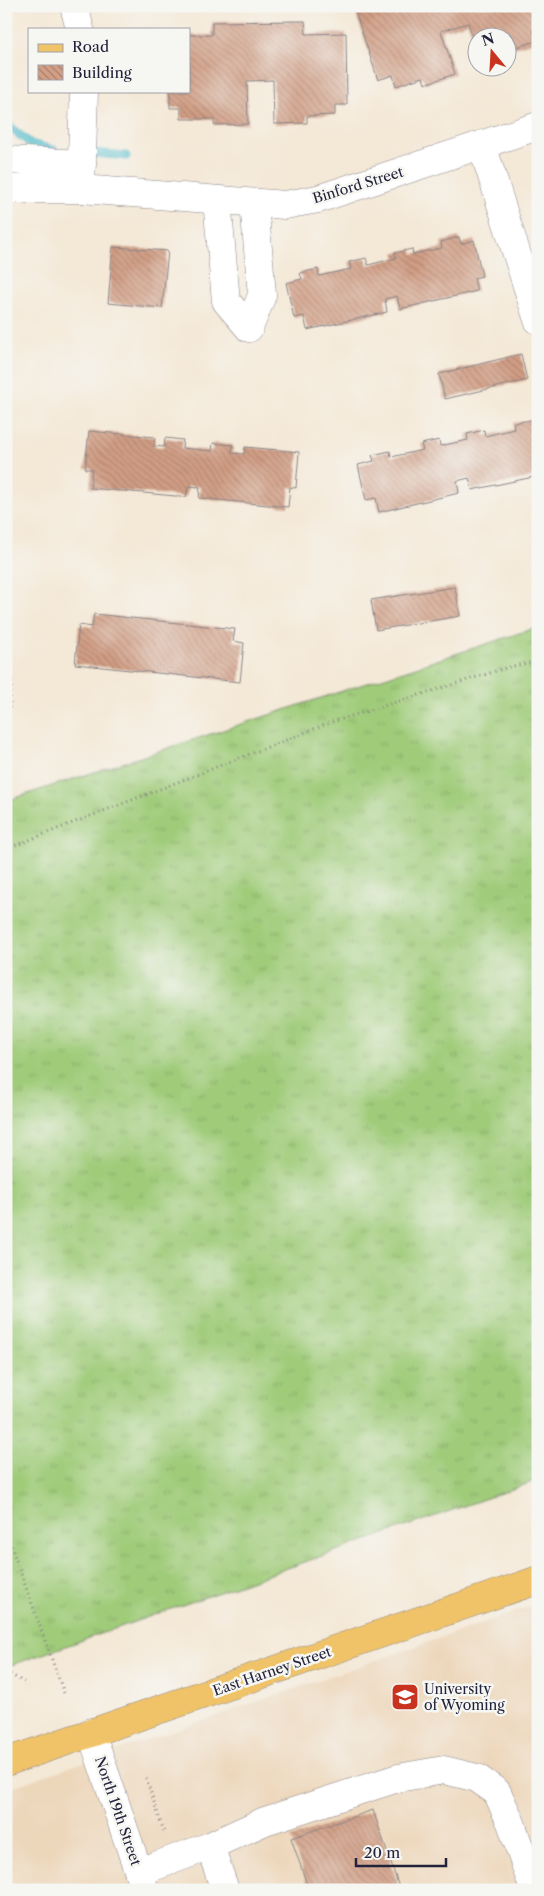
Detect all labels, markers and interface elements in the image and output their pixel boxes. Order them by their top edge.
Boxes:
legend [28,28,190,92]
north arrow [466,28,516,78]
text: N [479,29,497,50]
text: Road [72,37,109,56]
text: Building [72,63,132,82]
street label: Binford Street [311,163,406,207]
street label: East Harney Street [210,1642,334,1700]
place label: University of Wyoming [424,1680,505,1714]
school or university icon: University of Wyoming [390,1682,420,1712]
street label: North 19th Street [91,1754,145,1868]
scale bar [356,1836,446,1868]
text: 20 m [364,1843,400,1862]

